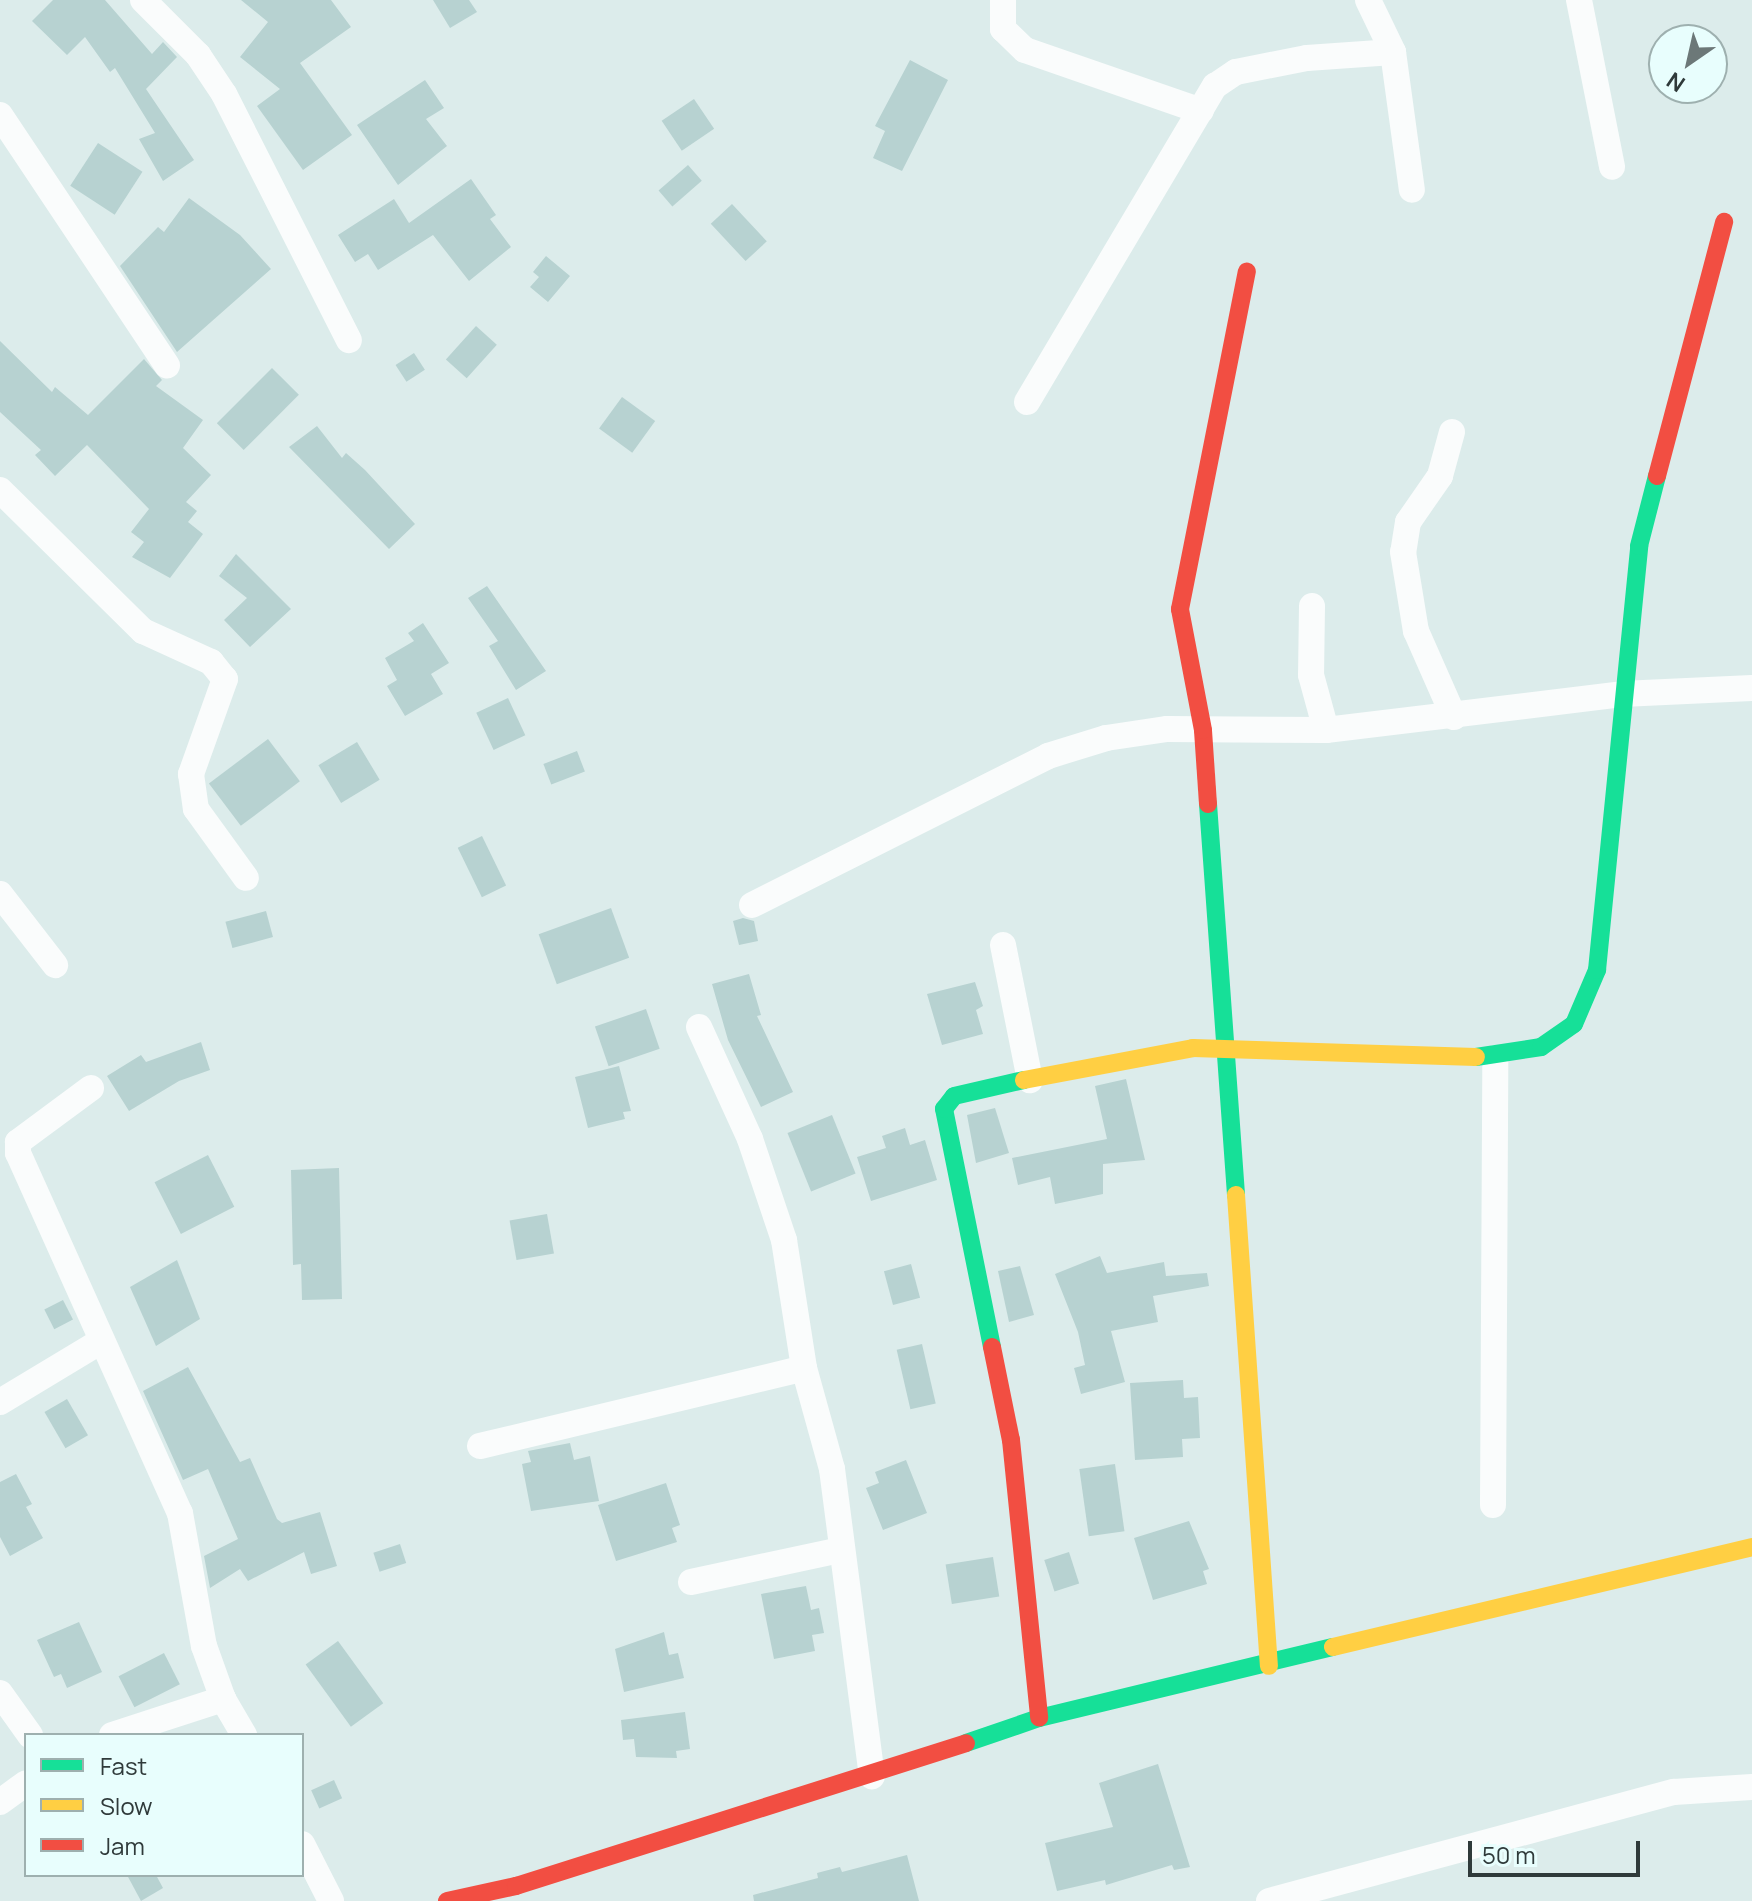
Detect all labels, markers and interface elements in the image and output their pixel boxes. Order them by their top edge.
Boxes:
north arrow [1648,24,1728,104]
text: N [1661,65,1691,99]
legend [24,1733,304,1877]
text: Fast [100,1749,147,1782]
text: Slow [100,1789,153,1822]
scale bar [1472,1825,1644,1875]
text: Jam [100,1829,145,1862]
text: 50 m [1482,1838,1536,1871]

